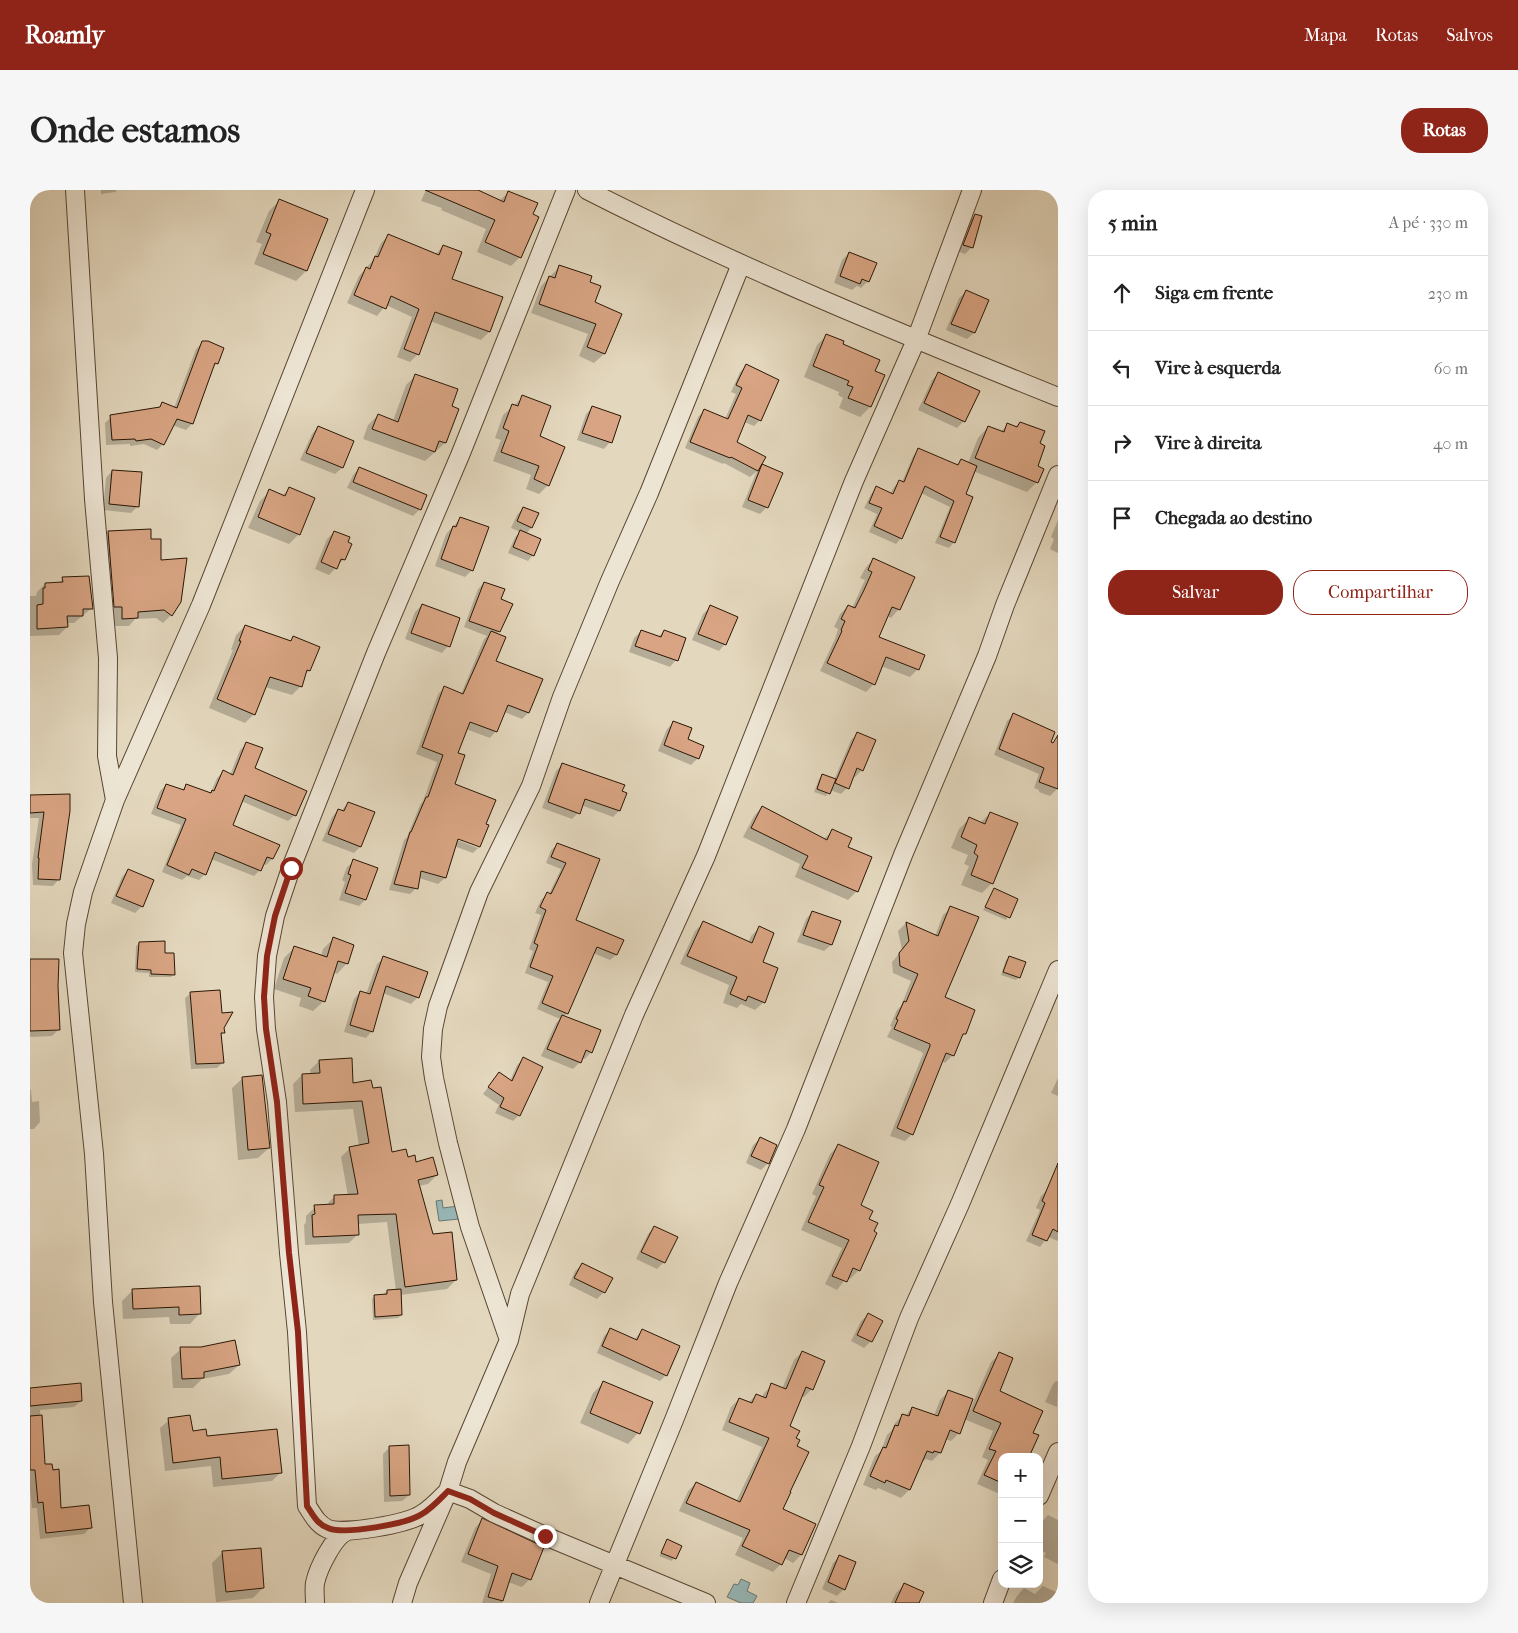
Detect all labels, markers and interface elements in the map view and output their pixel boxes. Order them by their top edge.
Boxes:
text: Roamly [25,21,104,49]
text: Mapa [1304,25,1347,46]
text: Rotas [1375,25,1418,46]
text: Salvos [1446,25,1493,46]
button: Rotas [1401,108,1488,153]
text: Onde estamos [30,110,240,151]
text: 5 min [1108,211,1157,235]
text: A pé · 330 m [1389,213,1468,232]
icon: ahead [1108,279,1136,307]
text: Siga em frente [1155,282,1273,304]
text: 230 m [1428,284,1468,303]
icon: left [1108,354,1136,382]
text: Vire à esquerda [1155,357,1281,379]
text: 60 m [1434,359,1468,378]
icon: right [1108,429,1136,457]
text: Vire à direita [1155,432,1262,454]
text: 40 m [1433,434,1468,453]
icon: arrive [1108,504,1136,532]
text: Chegada ao destino [1155,507,1312,529]
button: Salvar [1108,570,1283,615]
button: Compartilhar [1293,570,1468,615]
route start [280,857,303,880]
map controls [998,1453,1043,1588]
button: + [998,1453,1043,1498]
button: − [998,1498,1043,1543]
route end [534,1525,557,1548]
button: layers [998,1543,1043,1588]

